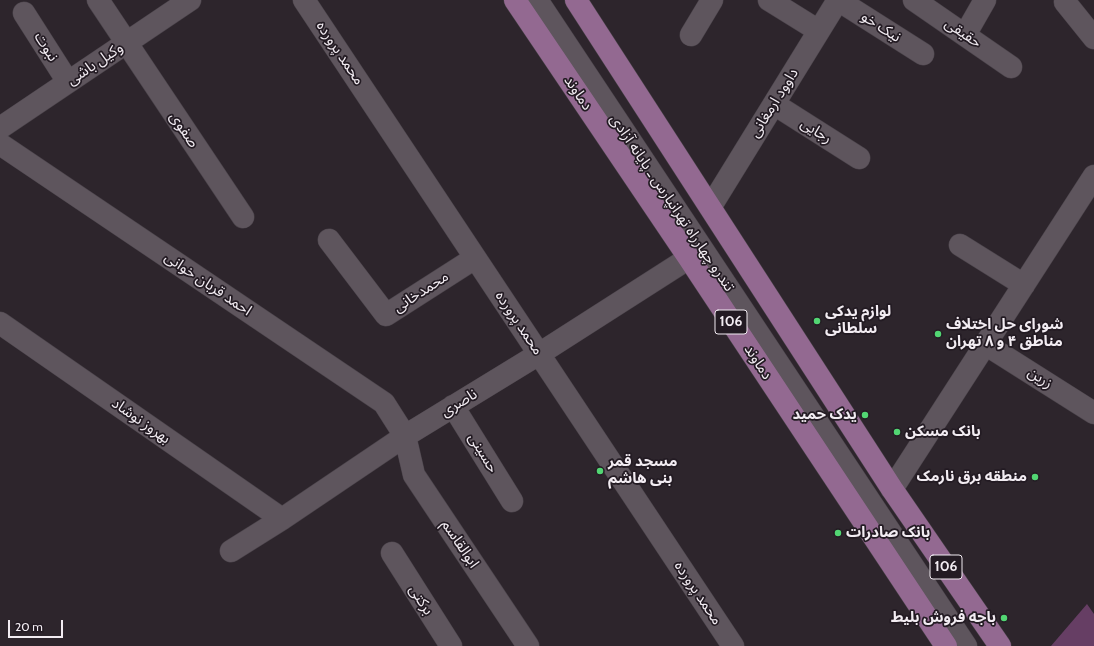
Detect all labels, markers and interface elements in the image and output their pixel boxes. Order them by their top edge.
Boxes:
street label: نیک خو [858,8,904,46]
street label: حقیقی [941,14,985,52]
street label: محمد پرورده [312,18,368,88]
street label: نبوت [30,29,62,65]
street label: وکیل باشی [63,39,127,89]
street label: داوود ارمغانی [746,65,802,141]
street label: دماوند [560,72,596,114]
street label: صفوی [166,109,202,151]
street label: تندرو چهارراه تهرانپارس ـ پایانه آزادی [606,111,738,295]
street label: رجایی [797,114,835,148]
street label: احمد قربان خوانی [161,248,255,320]
street label: محمدخانی [390,267,452,317]
street label: محمد پرورده [491,288,547,358]
place label: لوازم یدکی سلطانی [825,303,891,338]
road number: 106 [715,310,747,334]
marker: لوازم یدکی سلطانی [812,316,822,326]
place label: شورای حل اختلاف مناطق ۴ و ۸ تهران [946,316,1064,351]
marker: شورای حل اختلاف مناطق ۴ و ۸ تهران [933,329,943,339]
street label: دماوند [740,341,776,383]
street label: زرین [1024,363,1056,393]
street label: ناصری [438,385,480,421]
street label: بهروز نوشاد [108,394,174,448]
place label: یدک حمید [793,406,857,424]
marker: یدک حمید [860,410,870,420]
place label: بانک مسکن [905,423,981,441]
marker: بانک مسکن [892,427,902,437]
street label: حسینی [464,430,502,476]
place label: مسجد قمر بنی هاشم [608,453,677,488]
marker: مسجد قمر بنی هاشم [595,466,605,476]
place label: منطقه برق نارمک [916,468,1027,486]
marker: منطقه برق نارمک [1030,472,1040,482]
street label: ابوالقاسم [437,517,483,571]
place label: بانک صادرات [846,524,930,542]
marker: بانک صادرات [833,528,843,538]
road number: 106 [930,555,962,579]
street label: محمد پرورده [670,558,726,628]
street label: برکتی [405,582,437,618]
place label: باجه فروش بلیط [891,609,996,627]
scale bar [10,612,65,638]
marker: باجه فروش بلیط [999,613,1009,623]
text: 20 m [15,619,43,634]

